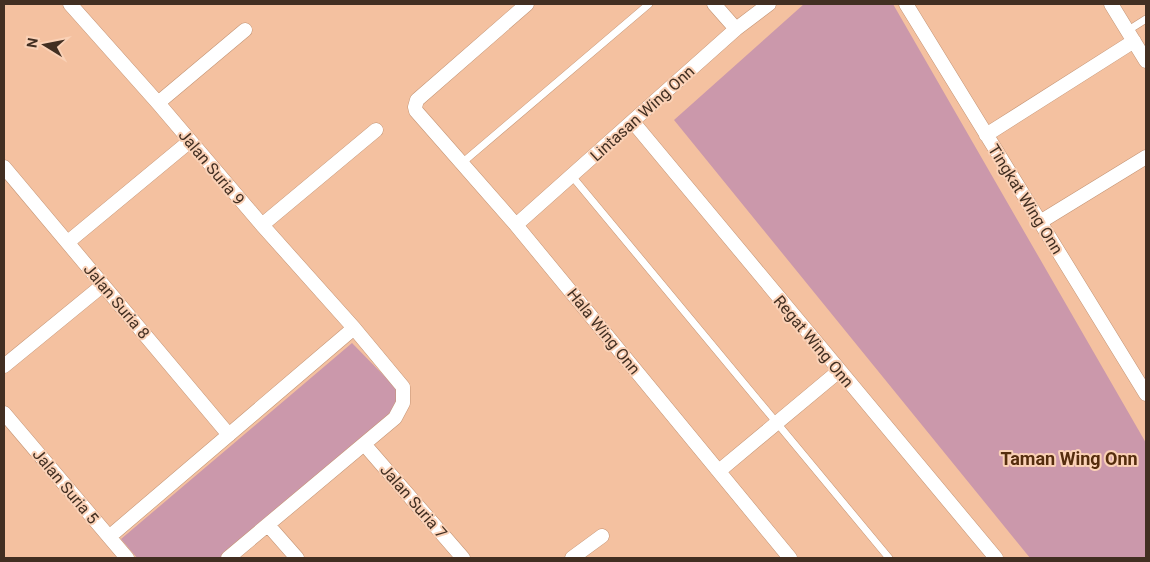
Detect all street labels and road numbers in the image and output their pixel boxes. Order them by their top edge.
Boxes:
street label: Lintasan Wing Onn [586,62,698,165]
street label: Jalan Suria 9 [175,126,249,209]
street label: Tingkat Wing Onn [984,141,1067,258]
street label: Jalan Suria 8 [80,260,154,343]
street label: Hala Wing Onn [563,284,644,378]
street label: Regat Wing Onn [770,292,857,391]
street label: Jalan Suria 5 [29,445,103,528]
street label: Jalan Suria 7 [376,460,451,542]

